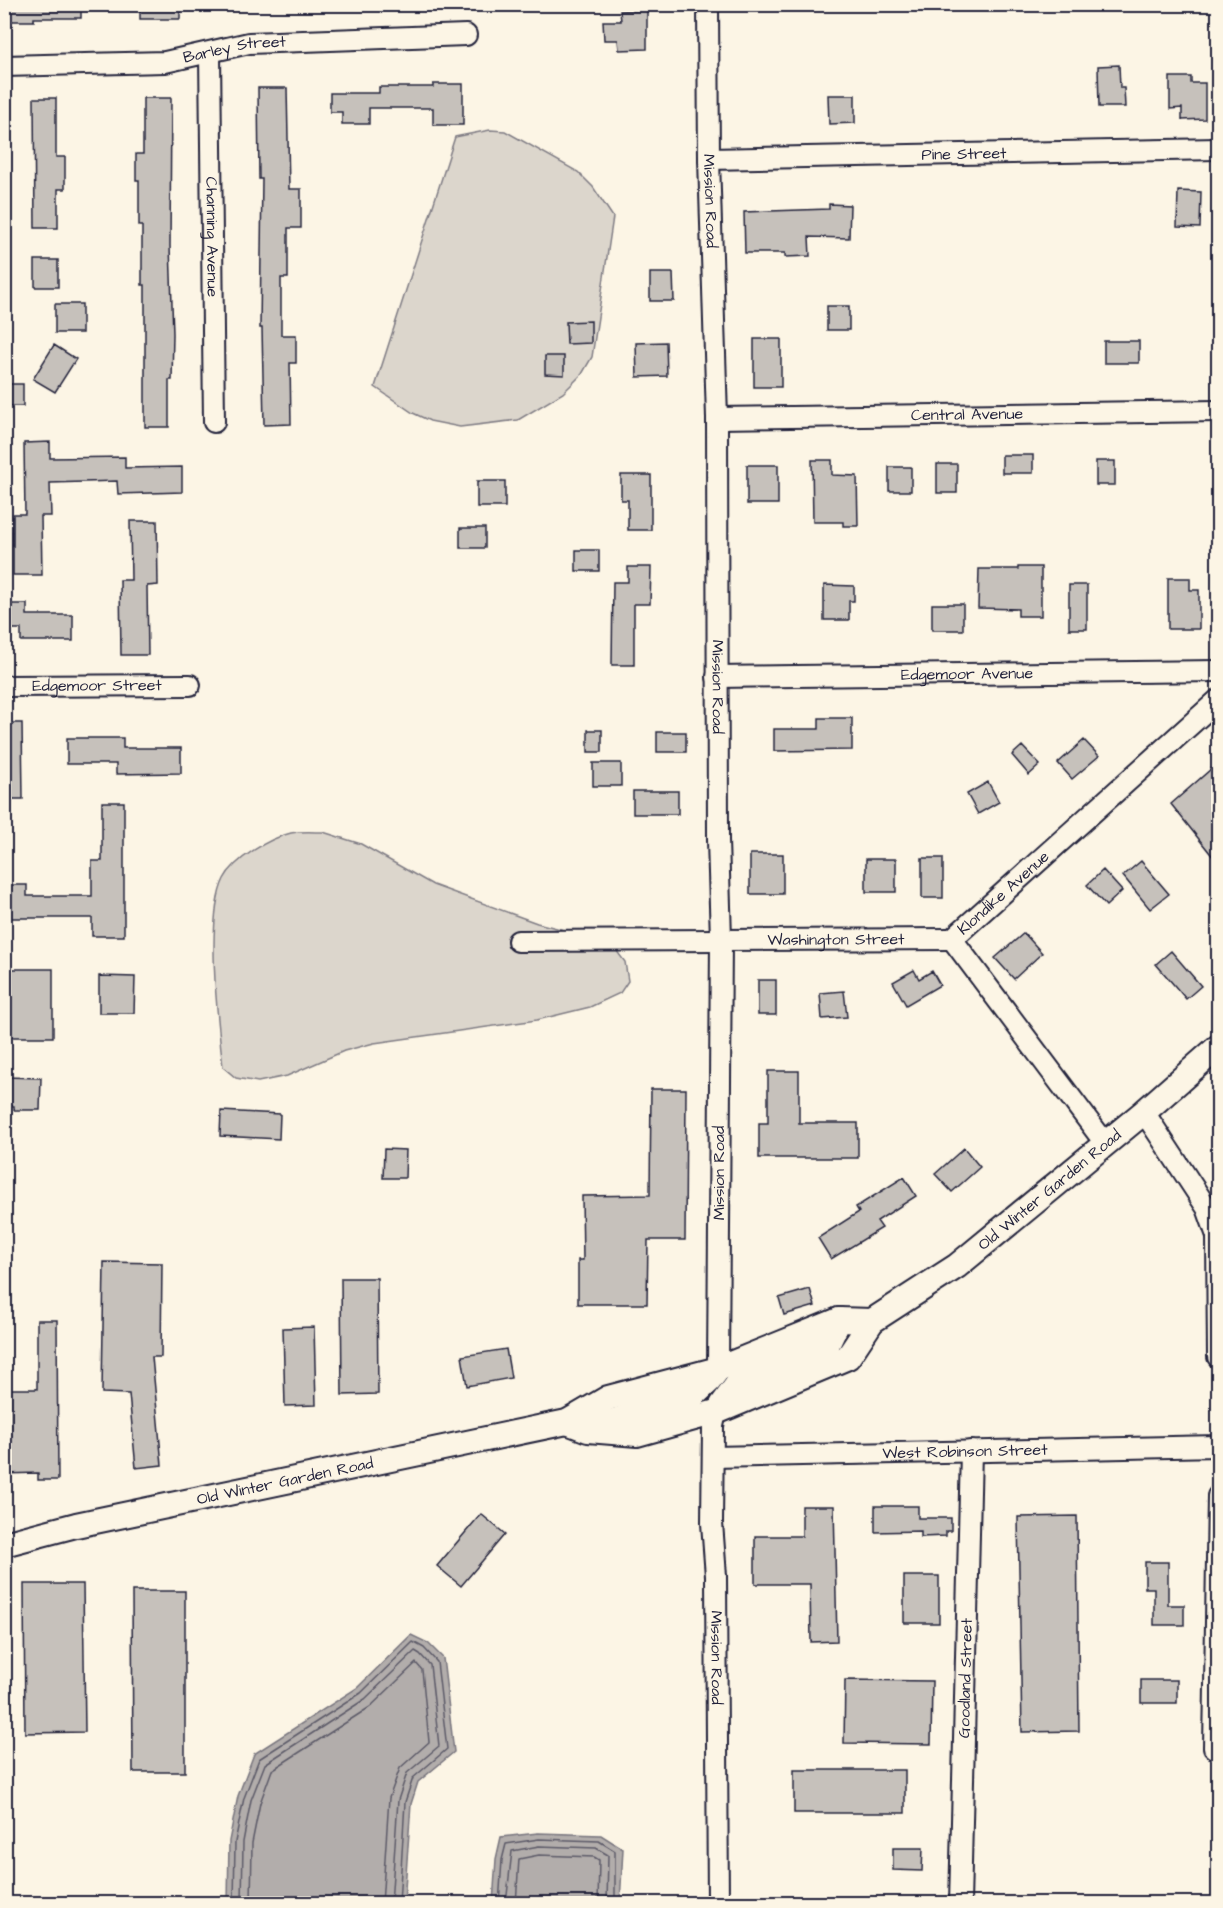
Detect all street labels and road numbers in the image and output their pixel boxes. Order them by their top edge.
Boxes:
street label: Barley Street [181,31,287,69]
street label: Pine Street [921,142,1007,166]
street label: Mission Road [698,154,723,248]
street label: Channing Avenue [200,177,224,298]
street label: Central Avenue [911,403,1024,426]
street label: Mission Road [707,640,729,734]
street label: Edgemoor Avenue [901,662,1034,687]
street label: Edgemoor Street [32,674,162,698]
street label: Klondike Avenue [953,845,1054,940]
street label: Washington Street [767,928,905,952]
street label: Old Winter Garden Road [973,1124,1126,1255]
street label: Mission Road [708,1126,730,1220]
street label: West Robinson Street [882,1439,1048,1464]
street label: Old Winter Garden Road [195,1452,375,1510]
street label: Mission Road [705,1610,728,1705]
street label: Goodland Street [953,1617,978,1738]

